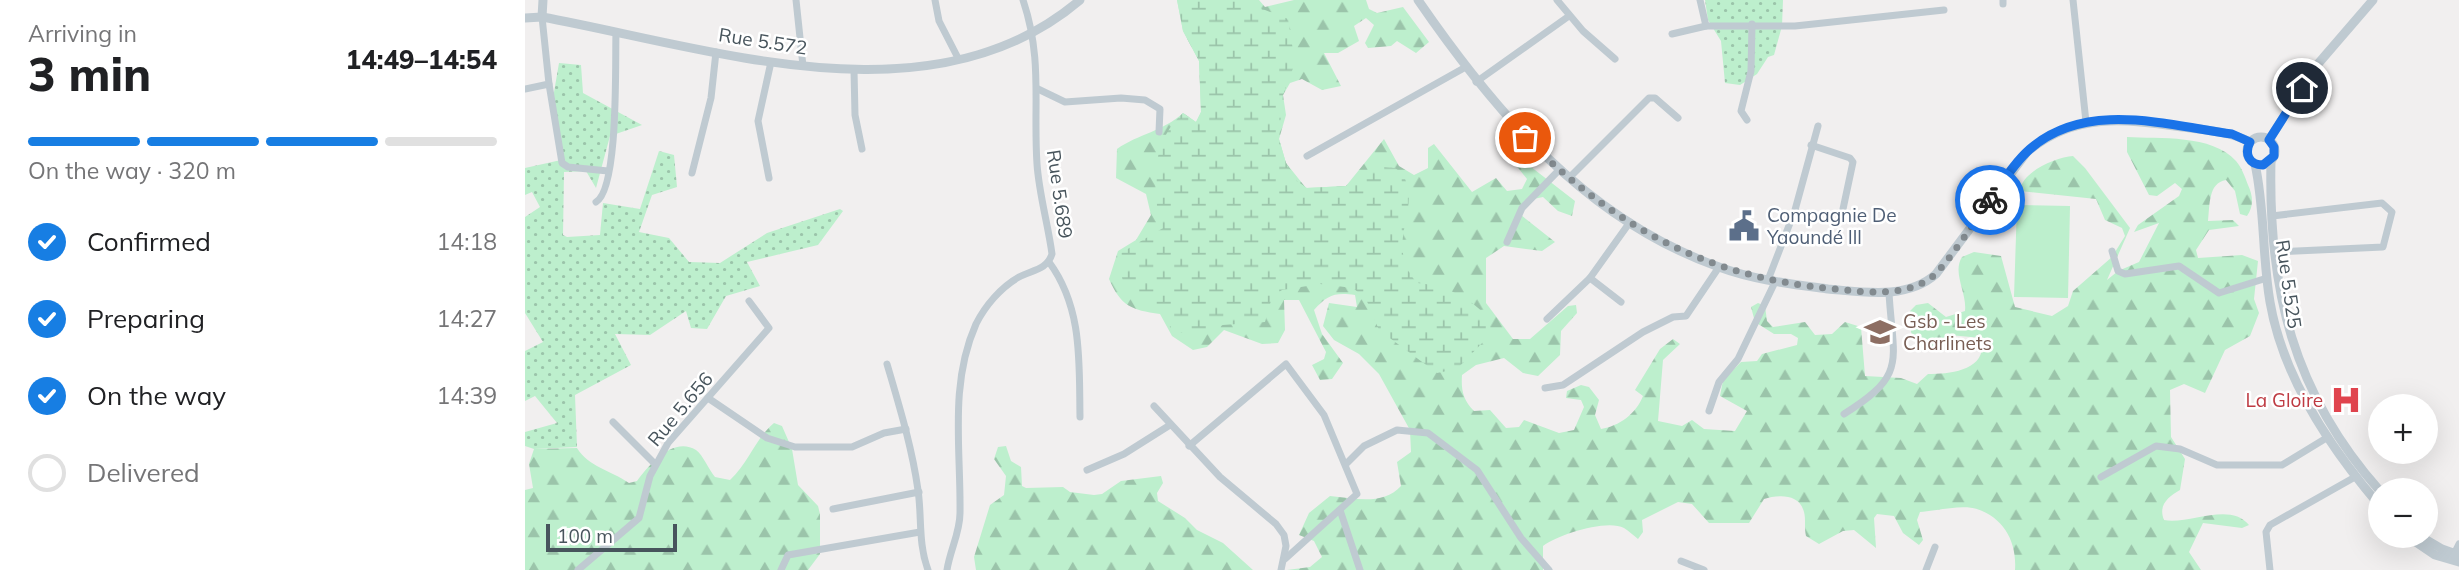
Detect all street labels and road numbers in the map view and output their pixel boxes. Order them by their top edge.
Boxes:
street label: Rue 5.572 [717,22,809,60]
street label: Rue 5.689 [1042,148,1078,240]
street label: Rue 5.525 [2271,238,2307,330]
street label: Rue 5.656 [642,367,718,451]

